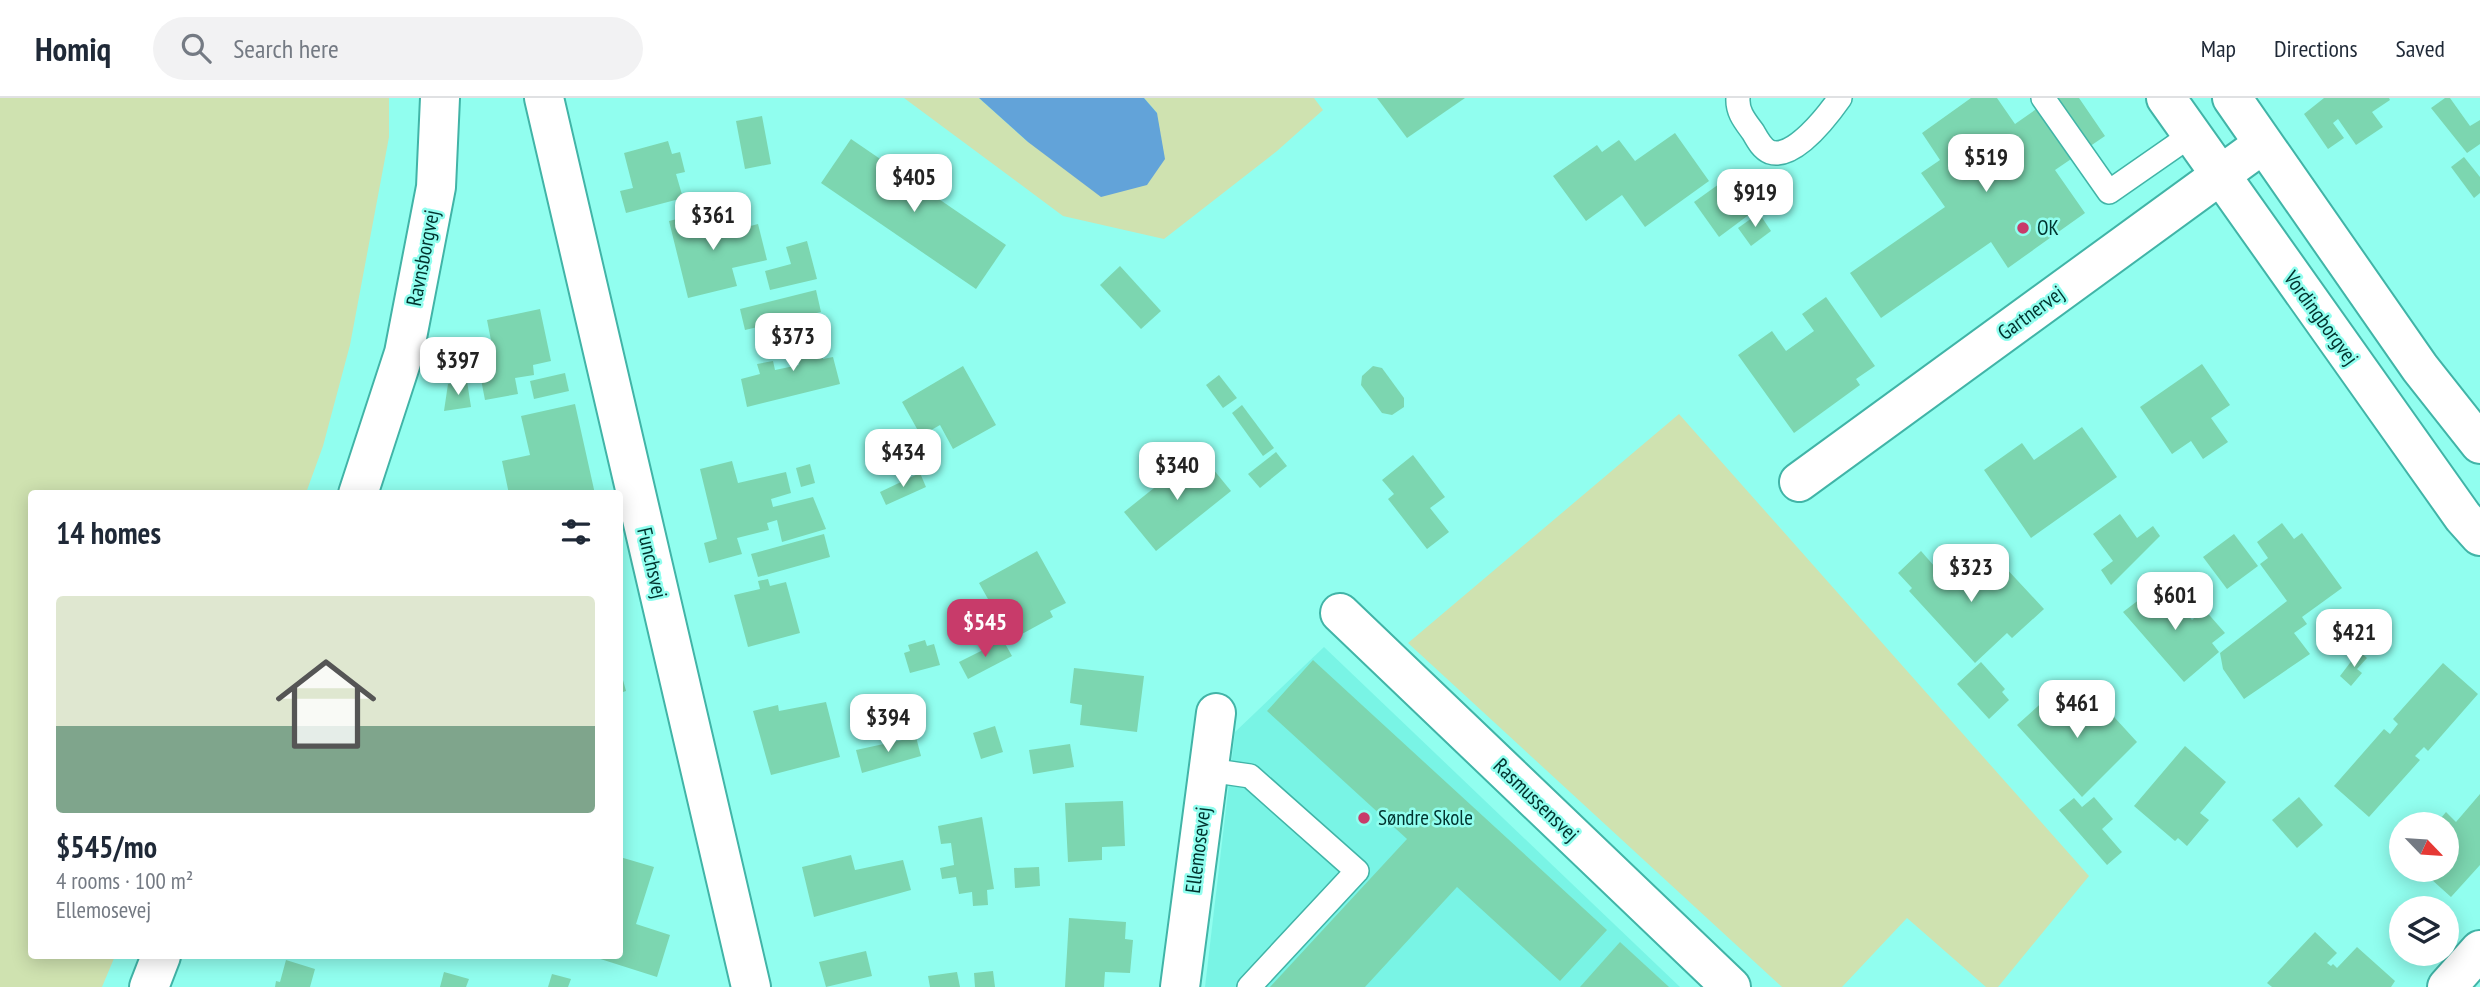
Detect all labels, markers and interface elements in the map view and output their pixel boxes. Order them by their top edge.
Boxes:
search box [153,17,643,80]
text: Homiq [35,27,111,70]
icon: search [177,29,215,67]
text: Search here [233,32,339,65]
text: Map [2201,33,2236,64]
text: Directions [2274,33,2358,64]
text: Saved [2396,33,2445,64]
pin: $519 [1945,134,2027,194]
text: $519 [1964,142,2008,171]
pin: $405 [873,155,955,214]
text: $405 [892,162,936,191]
pin: $919 [1714,170,1796,229]
text: $919 [1733,177,1777,206]
pin: $361 [672,192,754,252]
text: $361 [691,200,735,229]
street label: Ravnsborgvej [400,208,445,308]
place label: OK [2037,214,2059,241]
marker: OK [2015,220,2031,236]
street label: Vordingborgvej [2278,265,2365,370]
street label: Gartnervej [1992,279,2069,346]
pin: $373 [752,314,834,373]
text: $373 [771,321,815,350]
pin: $397 [417,338,499,397]
text: $397 [436,345,480,374]
pin: $434 [862,430,944,489]
text: $434 [881,437,925,466]
pin: $340 [1136,442,1218,502]
text: $340 [1155,450,1199,479]
text: 14 homes [56,513,161,552]
icon: filters [557,513,595,551]
street label: Funchsvej [631,525,674,601]
pin: $323 [1930,545,2012,604]
text: $323 [1949,552,1993,581]
pin: $601 [2134,573,2216,632]
text: $601 [2153,580,2197,609]
pin: $545 [944,600,1026,659]
text: $545 [963,607,1007,636]
pin: $421 [2313,610,2395,669]
text: $421 [2332,617,2376,646]
icon: home [263,641,389,767]
pin: $461 [2036,680,2118,740]
text: $461 [2055,688,2099,717]
pin: $394 [847,694,929,754]
text: $394 [866,702,910,731]
street label: Rasmussensvej [1488,752,1585,847]
place label: Søndre Skole [1378,804,1473,831]
street label: Ellemosevej [1179,805,1216,895]
marker: Søndre Skole [1356,810,1372,826]
north arrow [2389,812,2459,882]
map controls [2389,812,2459,966]
text: $545/mo [56,827,157,866]
text: 4 rooms · 100 m² [56,866,193,895]
text: Ellemosevej [56,895,151,924]
button: layers [2389,896,2459,966]

